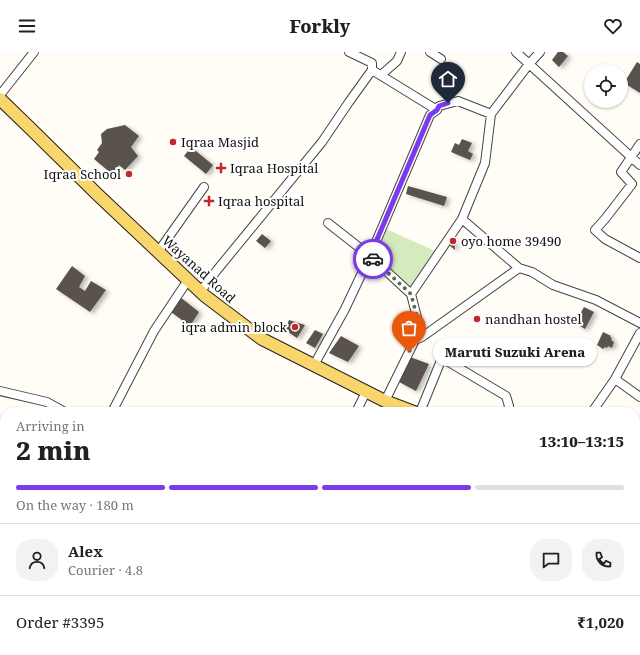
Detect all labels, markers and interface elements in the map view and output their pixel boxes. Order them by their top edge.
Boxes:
text: Forkly [290,14,350,38]
icon: menu [16,15,38,37]
icon: heart [602,15,624,37]
pin [431,62,465,103]
map controls [584,64,628,108]
button: locate [584,64,628,108]
icon: home [437,68,459,90]
place label: Iqraa Masjid [181,133,259,151]
marker: Iqraa Masjid [168,137,178,147]
place label: Iqraa Hospital [230,159,318,177]
marker: Iqraa Hospital [215,162,227,174]
place label: Iqraa School [44,165,121,183]
marker: Iqraa School [124,169,134,179]
place label: Iqraa hospital [218,192,304,210]
marker: Iqraa hospital [203,195,215,207]
street label: Wayanad Road [158,231,240,307]
place label: oyo home 39490 [461,232,561,250]
marker: oyo home 39490 [448,236,458,246]
courier [353,239,393,279]
icon: car [362,248,384,270]
place label: nandhan hostel [485,310,582,328]
pin [392,311,426,352]
marker: nandhan hostel [472,314,482,324]
icon: bag [398,317,420,339]
place label: iqra admin block [181,318,287,336]
marker: iqra admin block [290,322,300,332]
callout: Maruti Suzuki Arena [433,338,597,366]
text: Maruti Suzuki Arena [445,343,585,361]
text: Arriving in [16,417,85,435]
text: 13:10–13:15 [539,431,624,451]
text: 2 min [16,432,91,468]
text: On the way · 180 m [16,496,134,514]
button: person [16,539,58,581]
button: chat [530,539,572,581]
button: phone [582,539,624,581]
text: Alex [68,541,103,561]
text: Courier · 4.8 [68,561,143,579]
text: Order #3395 [16,612,104,632]
text: ₹1,020 [577,612,624,632]

